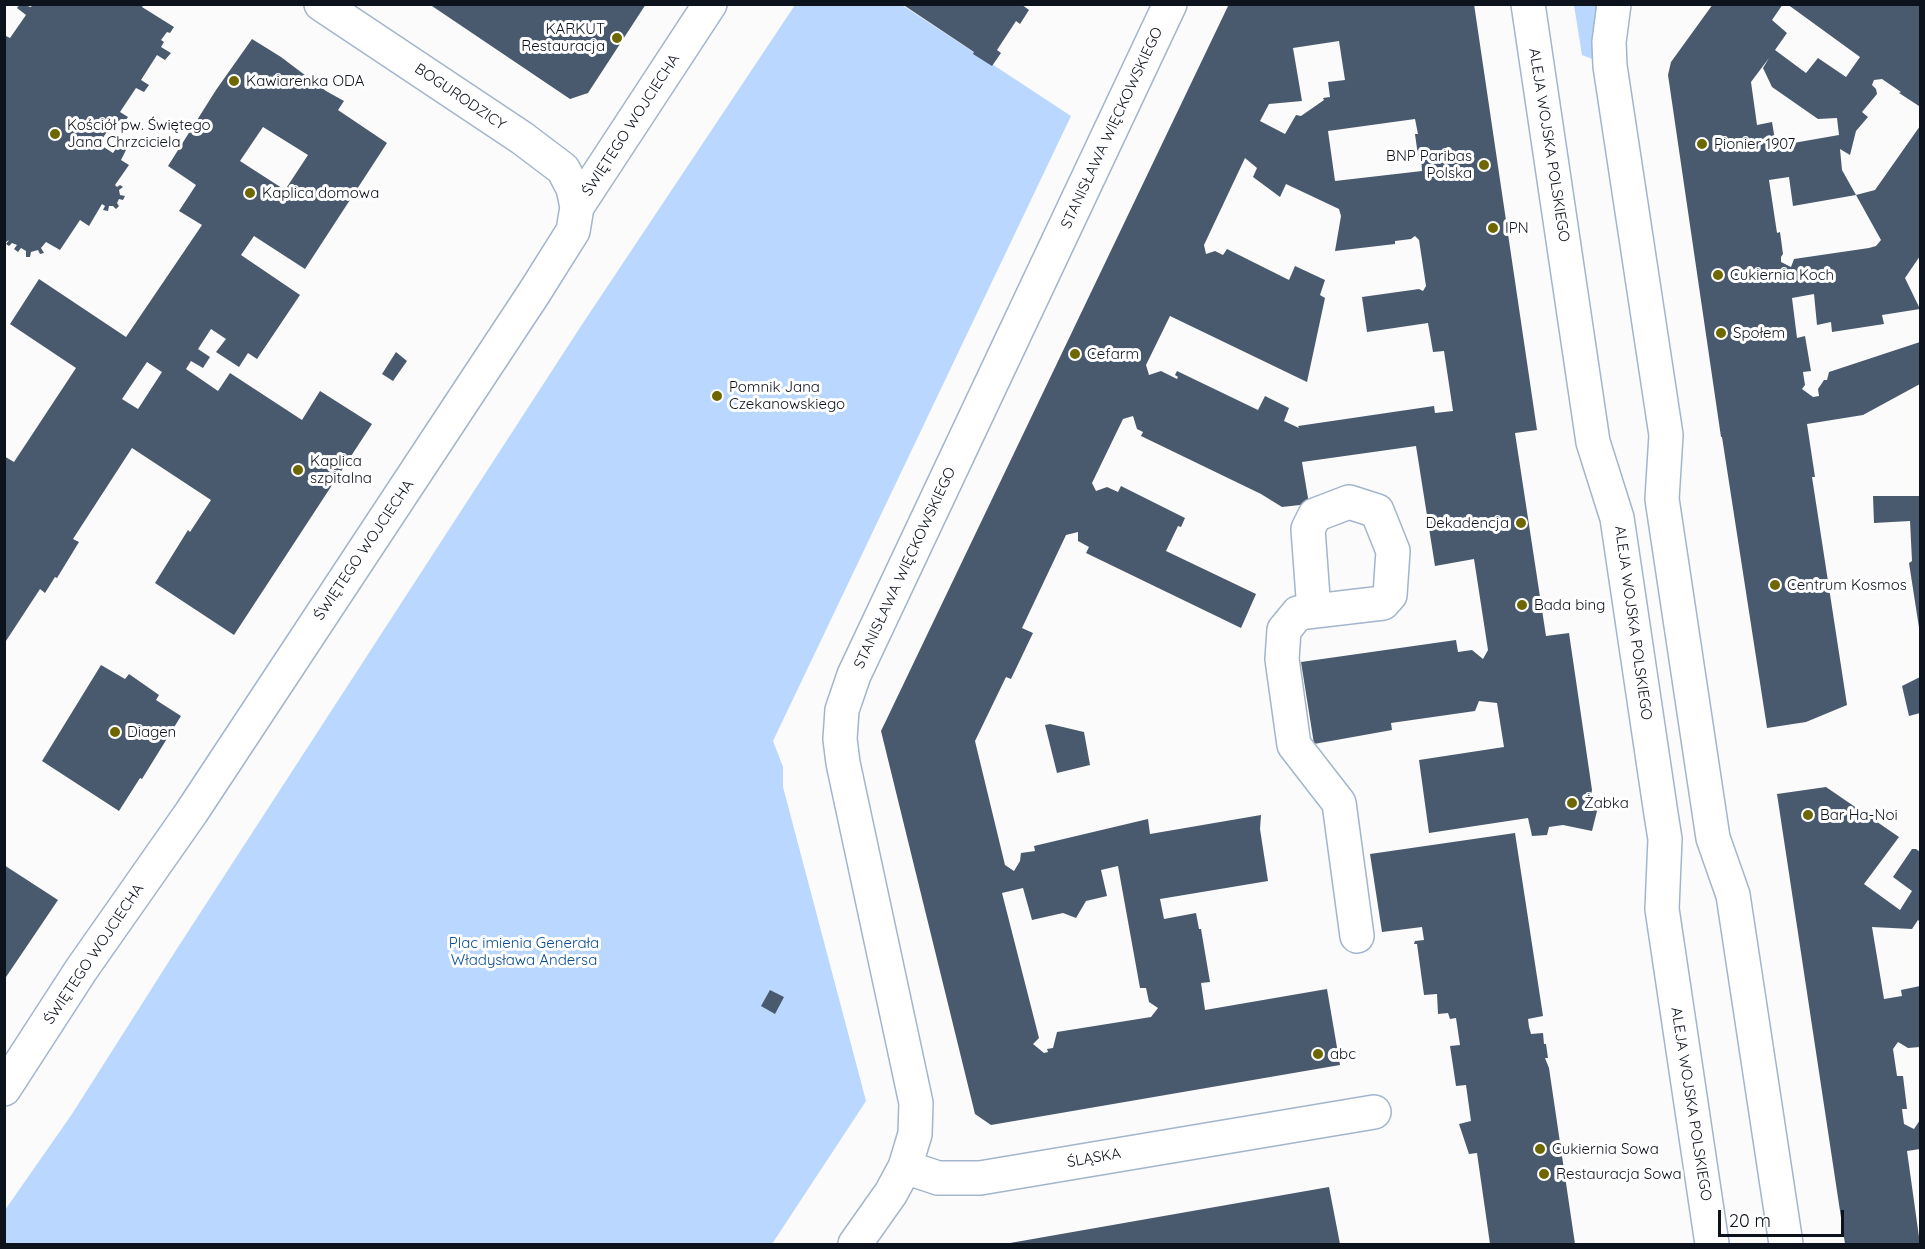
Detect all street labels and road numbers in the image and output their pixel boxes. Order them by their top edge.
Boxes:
street label: STANISŁAWA WIĘCKOWSKIEGO [1057,24,1167,232]
street label: ALEJA WOJSKA POLSKIEGO [1525,47,1573,243]
street label: ŚWIĘTEGO WOJCIECHA [578,51,684,199]
street label: BOGURODZICY [411,60,509,134]
street label: STANISŁAWA WIĘCKOWSKIEGO [850,464,960,672]
street label: ŚWIĘTEGO WOJCIECHA [310,476,418,624]
street label: ALEJA WOJSKA POLSKIEGO [1610,525,1656,721]
street label: ŚWIĘTEGO WOJCIECHA [40,880,148,1028]
street label: ALEJA WOJSKA POLSKIEGO [1667,1006,1715,1202]
street label: ŚLĄSKA [1066,1144,1122,1172]

